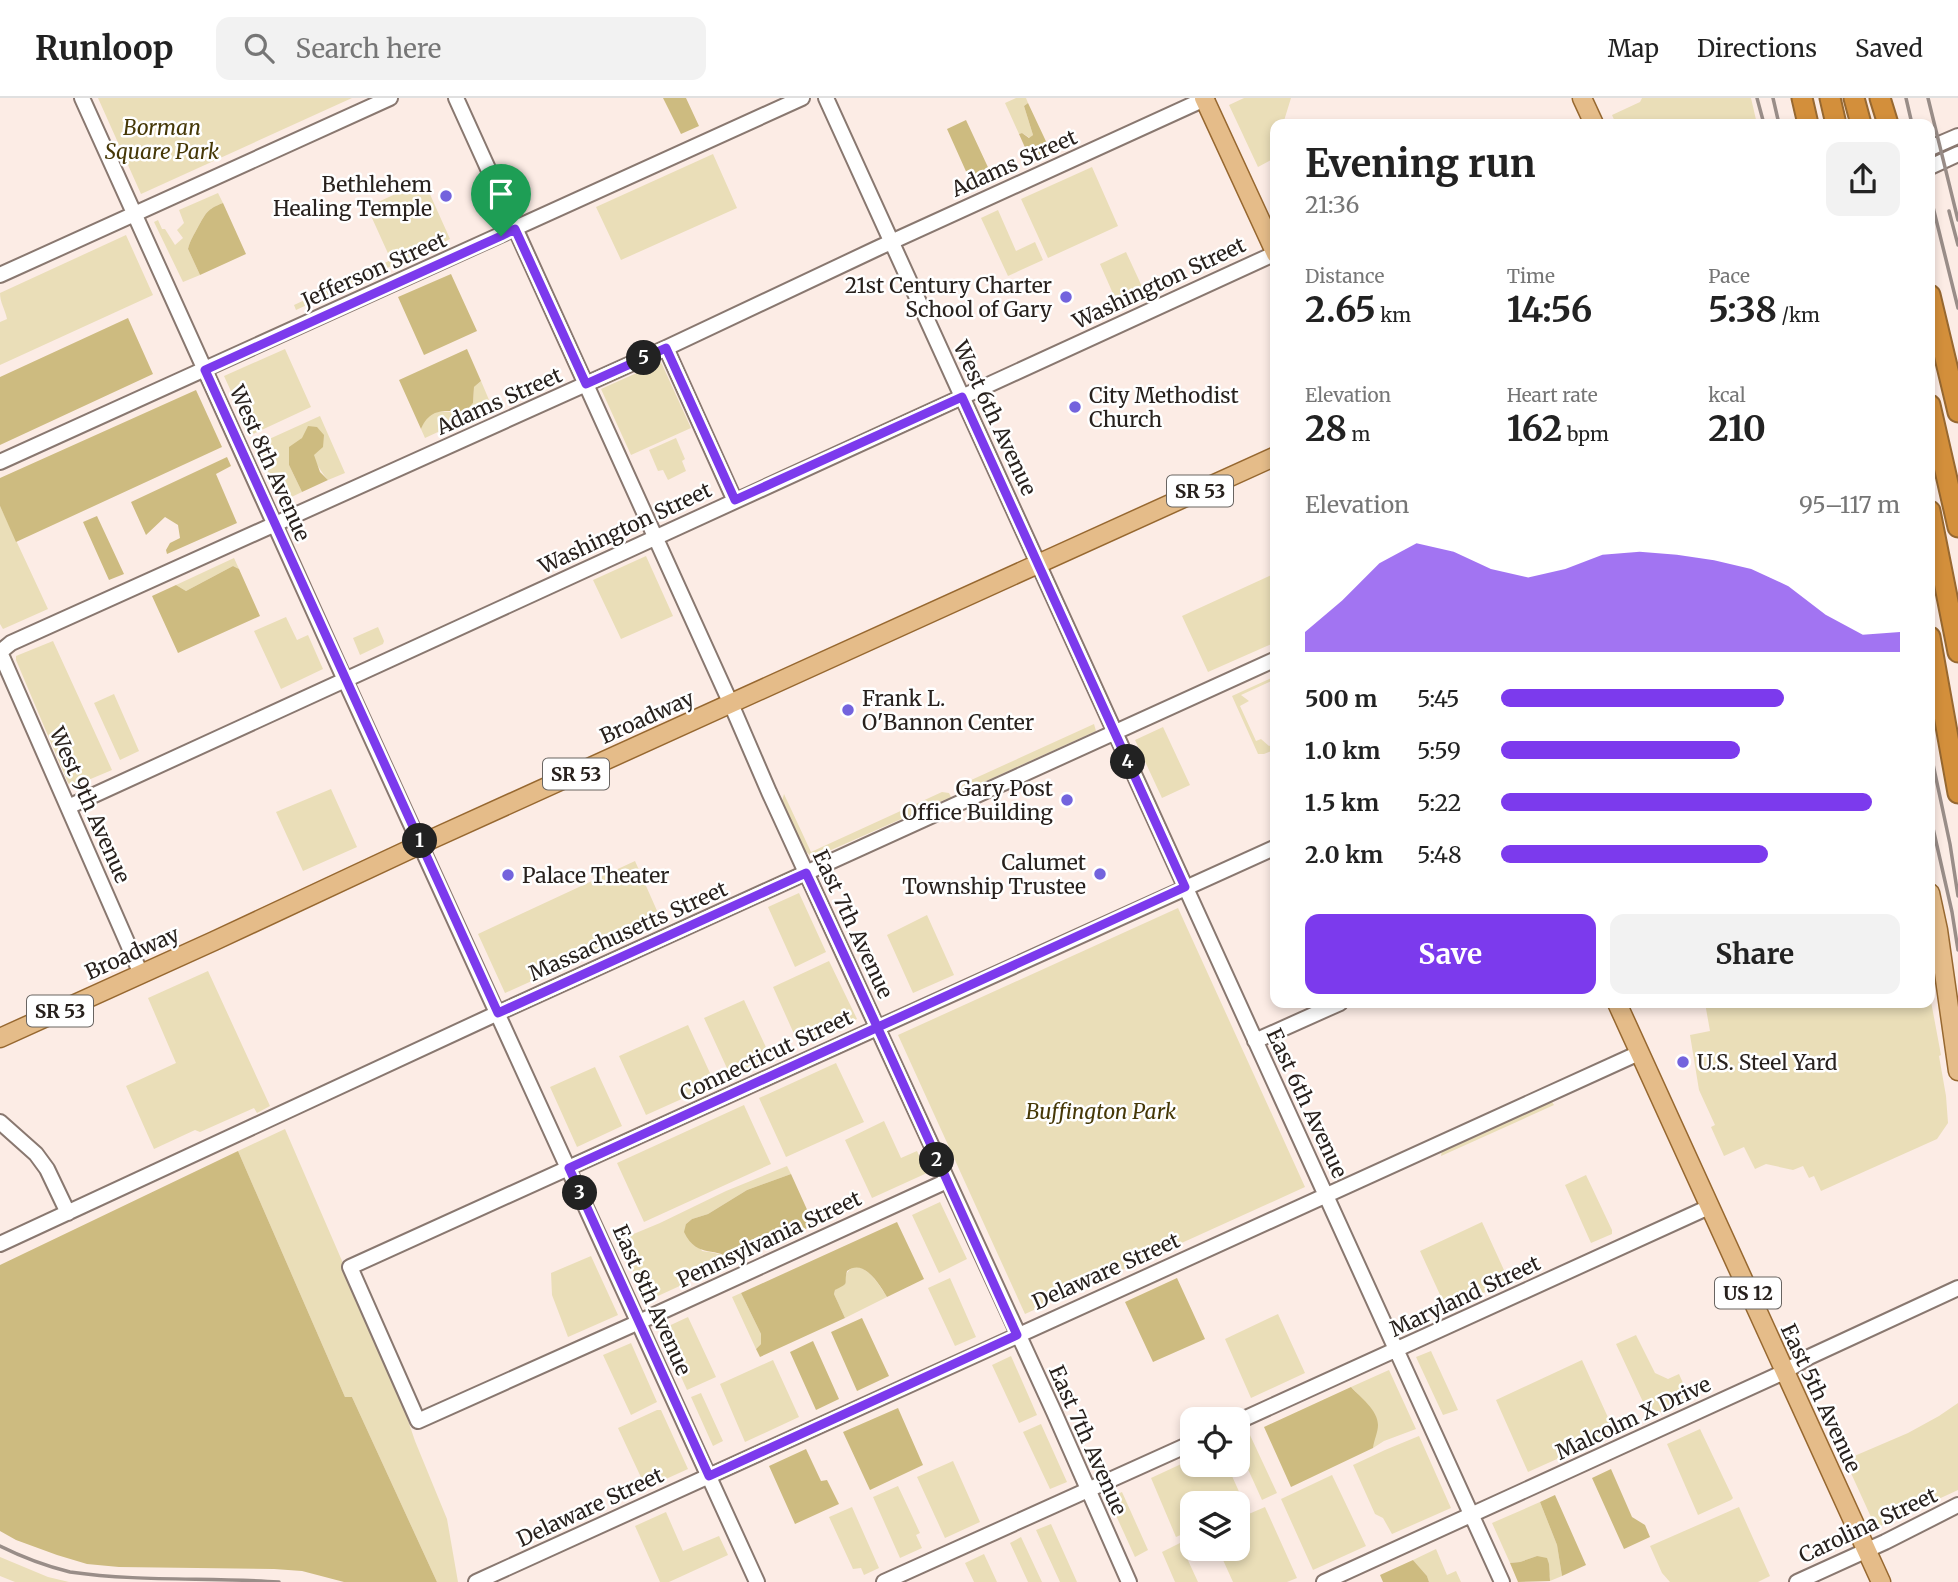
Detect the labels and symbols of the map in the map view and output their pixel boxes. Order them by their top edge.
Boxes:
park label: Borman Square Park [105,114,220,165]
street label: Adams Street [946,123,1081,203]
pin [471,164,531,236]
place label: Bethlehem Healing Temple [273,171,432,222]
marker: Bethlehem Healing Temple [438,188,454,204]
street label: Jefferson Street [296,226,451,314]
street label: Washington Street [1067,231,1250,335]
place label: 21st Century Charter School of Gary [845,272,1053,323]
marker: 21st Century Charter School of Gary [1058,289,1074,305]
street label: West 6th Avenue [947,335,1043,500]
pin: 5 [626,341,662,376]
street label: Adams Street [431,361,566,441]
street label: West 8th Avenue [223,380,316,545]
place label: City Methodist Church [1089,382,1239,433]
marker: City Methodist Church [1067,399,1083,415]
street label: Washington Street [533,476,716,580]
road number: SR 53 [1167,476,1233,506]
street label: Broadway [596,684,699,750]
place label: Frank L. O'Bannon Center [862,685,1034,736]
marker: Frank L. O'Bannon Center [840,702,856,718]
street label: West 9th Avenue [43,722,137,887]
pin: 4 [1110,744,1146,780]
road number: SR 53 [543,758,609,790]
place label: Gary Post Office Building [902,775,1053,826]
marker: Gary Post Office Building [1059,792,1075,808]
pin: 1 [402,824,438,858]
street label: East 7th Avenue [807,845,899,1003]
place label: Calumet Township Trustee [902,849,1086,900]
place label: Palace Theater [522,862,670,889]
marker: Calumet Township Trustee [1092,866,1108,882]
marker: Palace Theater [500,867,516,883]
street label: Massachusetts Street [525,875,731,987]
street label: Broadway [81,920,184,986]
road number: SR 53 [27,995,93,1026]
street label: Connecticut Street [675,1003,857,1107]
street label: East 6th Avenue [1261,1024,1353,1182]
place label: U.S. Steel Yard [1697,1049,1838,1076]
marker: U.S. Steel Yard [1675,1054,1691,1070]
park label: Buffington Park [1026,1098,1177,1125]
pin: 2 [920,1142,954,1178]
pin: 3 [562,1176,598,1210]
street label: Pennsylvania Street [673,1184,865,1294]
street label: East 8th Avenue [607,1221,697,1380]
street label: Delaware Street [1028,1226,1184,1316]
street label: Maryland Street [1385,1249,1545,1343]
road number: US 12 [1715,1278,1781,1308]
street label: East 5th Avenue [1775,1319,1867,1477]
street label: East 7th Avenue [1043,1361,1133,1519]
street label: Malcolm X Drive [1551,1370,1715,1466]
street label: Delaware Street [512,1461,668,1553]
street label: Carolina Street [1794,1481,1942,1569]

